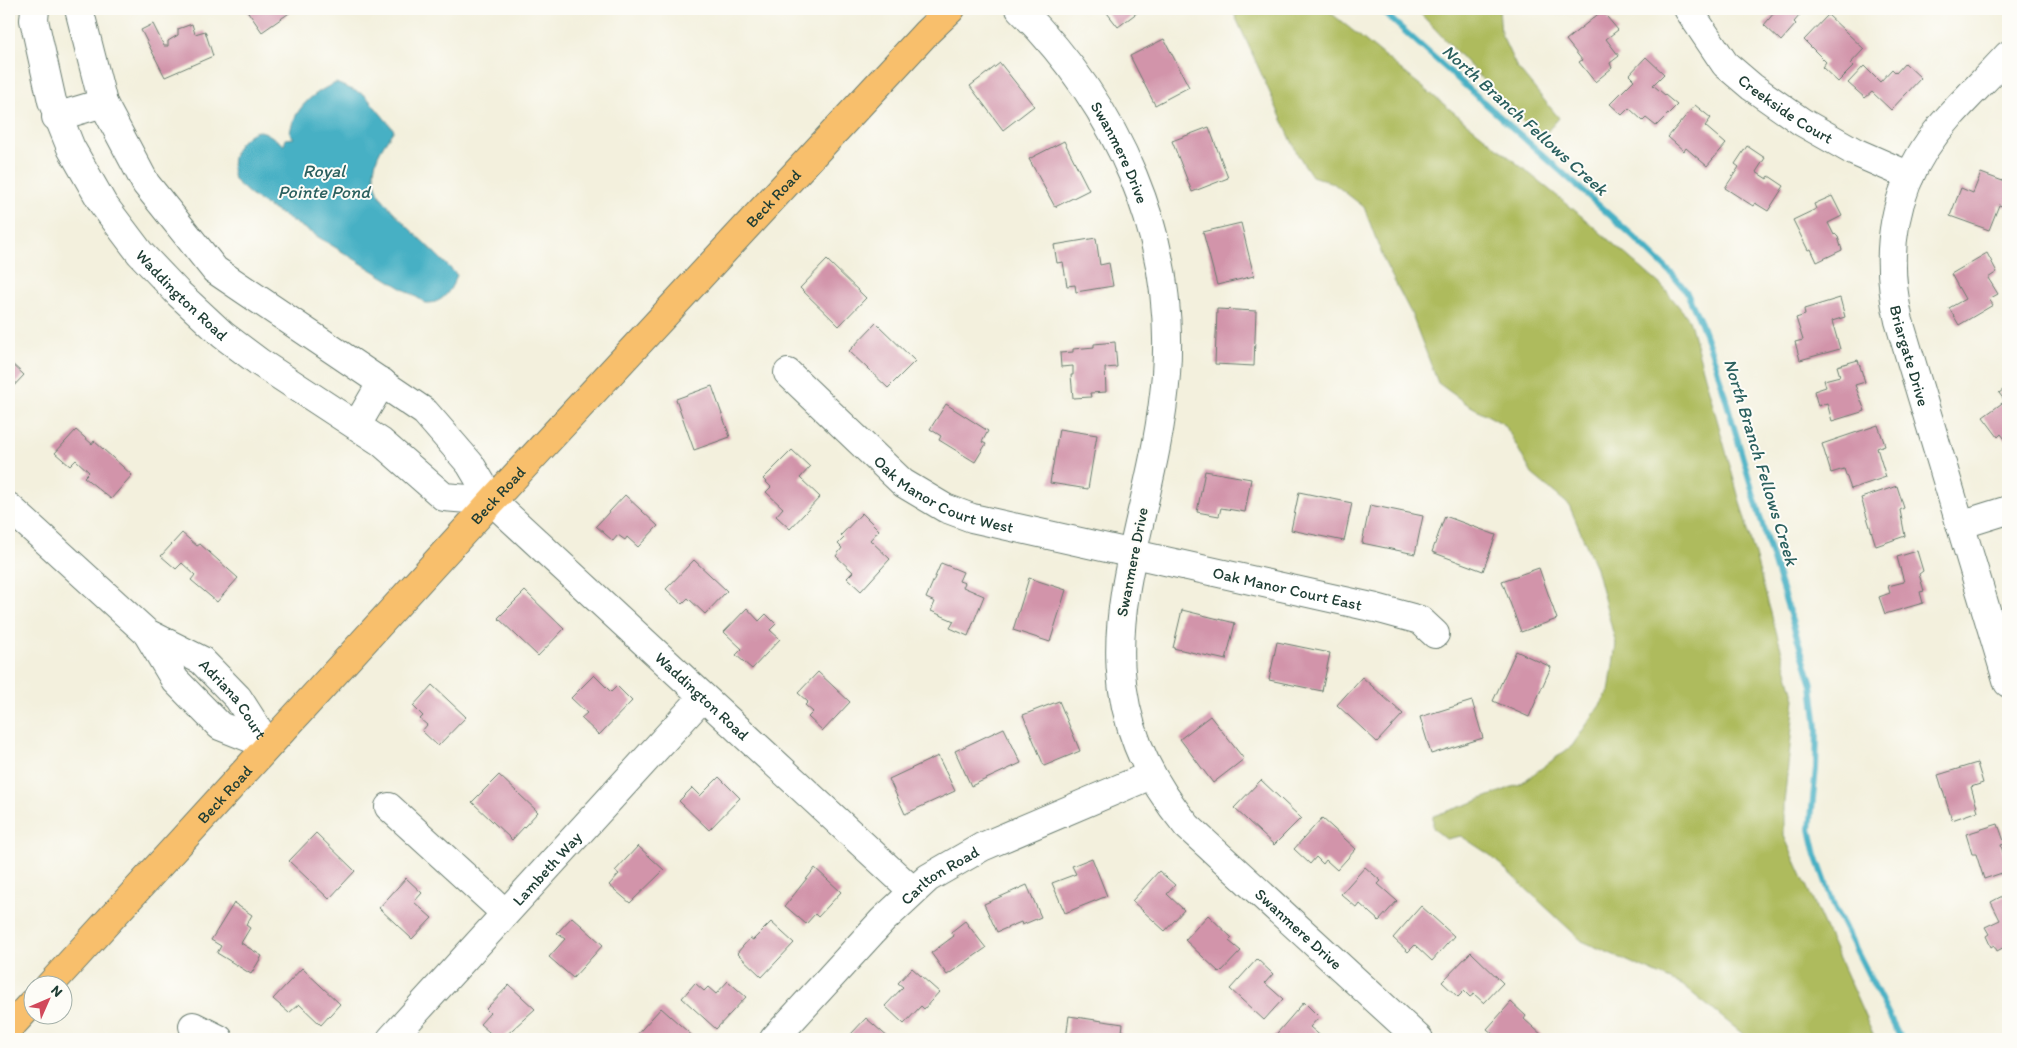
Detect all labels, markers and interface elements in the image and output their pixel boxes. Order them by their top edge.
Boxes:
water label: North Branch Fellows Creek [1438,40,1614,201]
street label: Creekside Court [1734,70,1837,147]
street label: Swanmere Drive [1087,98,1152,206]
water label: Royal Pointe Pond [278,160,372,203]
street label: Beck Road [741,165,805,231]
street label: Waddington Road [132,245,232,344]
street label: Briargate Drive [1886,303,1934,409]
water label: North Branch Fellows Creek [1719,356,1803,570]
street label: Oak Manor Court West [870,451,1016,537]
street label: Beck Road [466,462,529,528]
street label: Swanmere Drive [1112,506,1152,618]
street label: Oak Manor Court East [1211,562,1364,614]
street label: Waddington Road [651,648,753,744]
street label: Adriana Court [196,655,271,742]
street label: Beck Road [193,761,256,827]
street label: Lambeth Way [508,827,586,909]
street label: Carlton Road [896,841,982,908]
street label: Swanmere Drive [1251,884,1346,973]
north arrow [22,976,72,1026]
text: N [47,982,66,1001]

